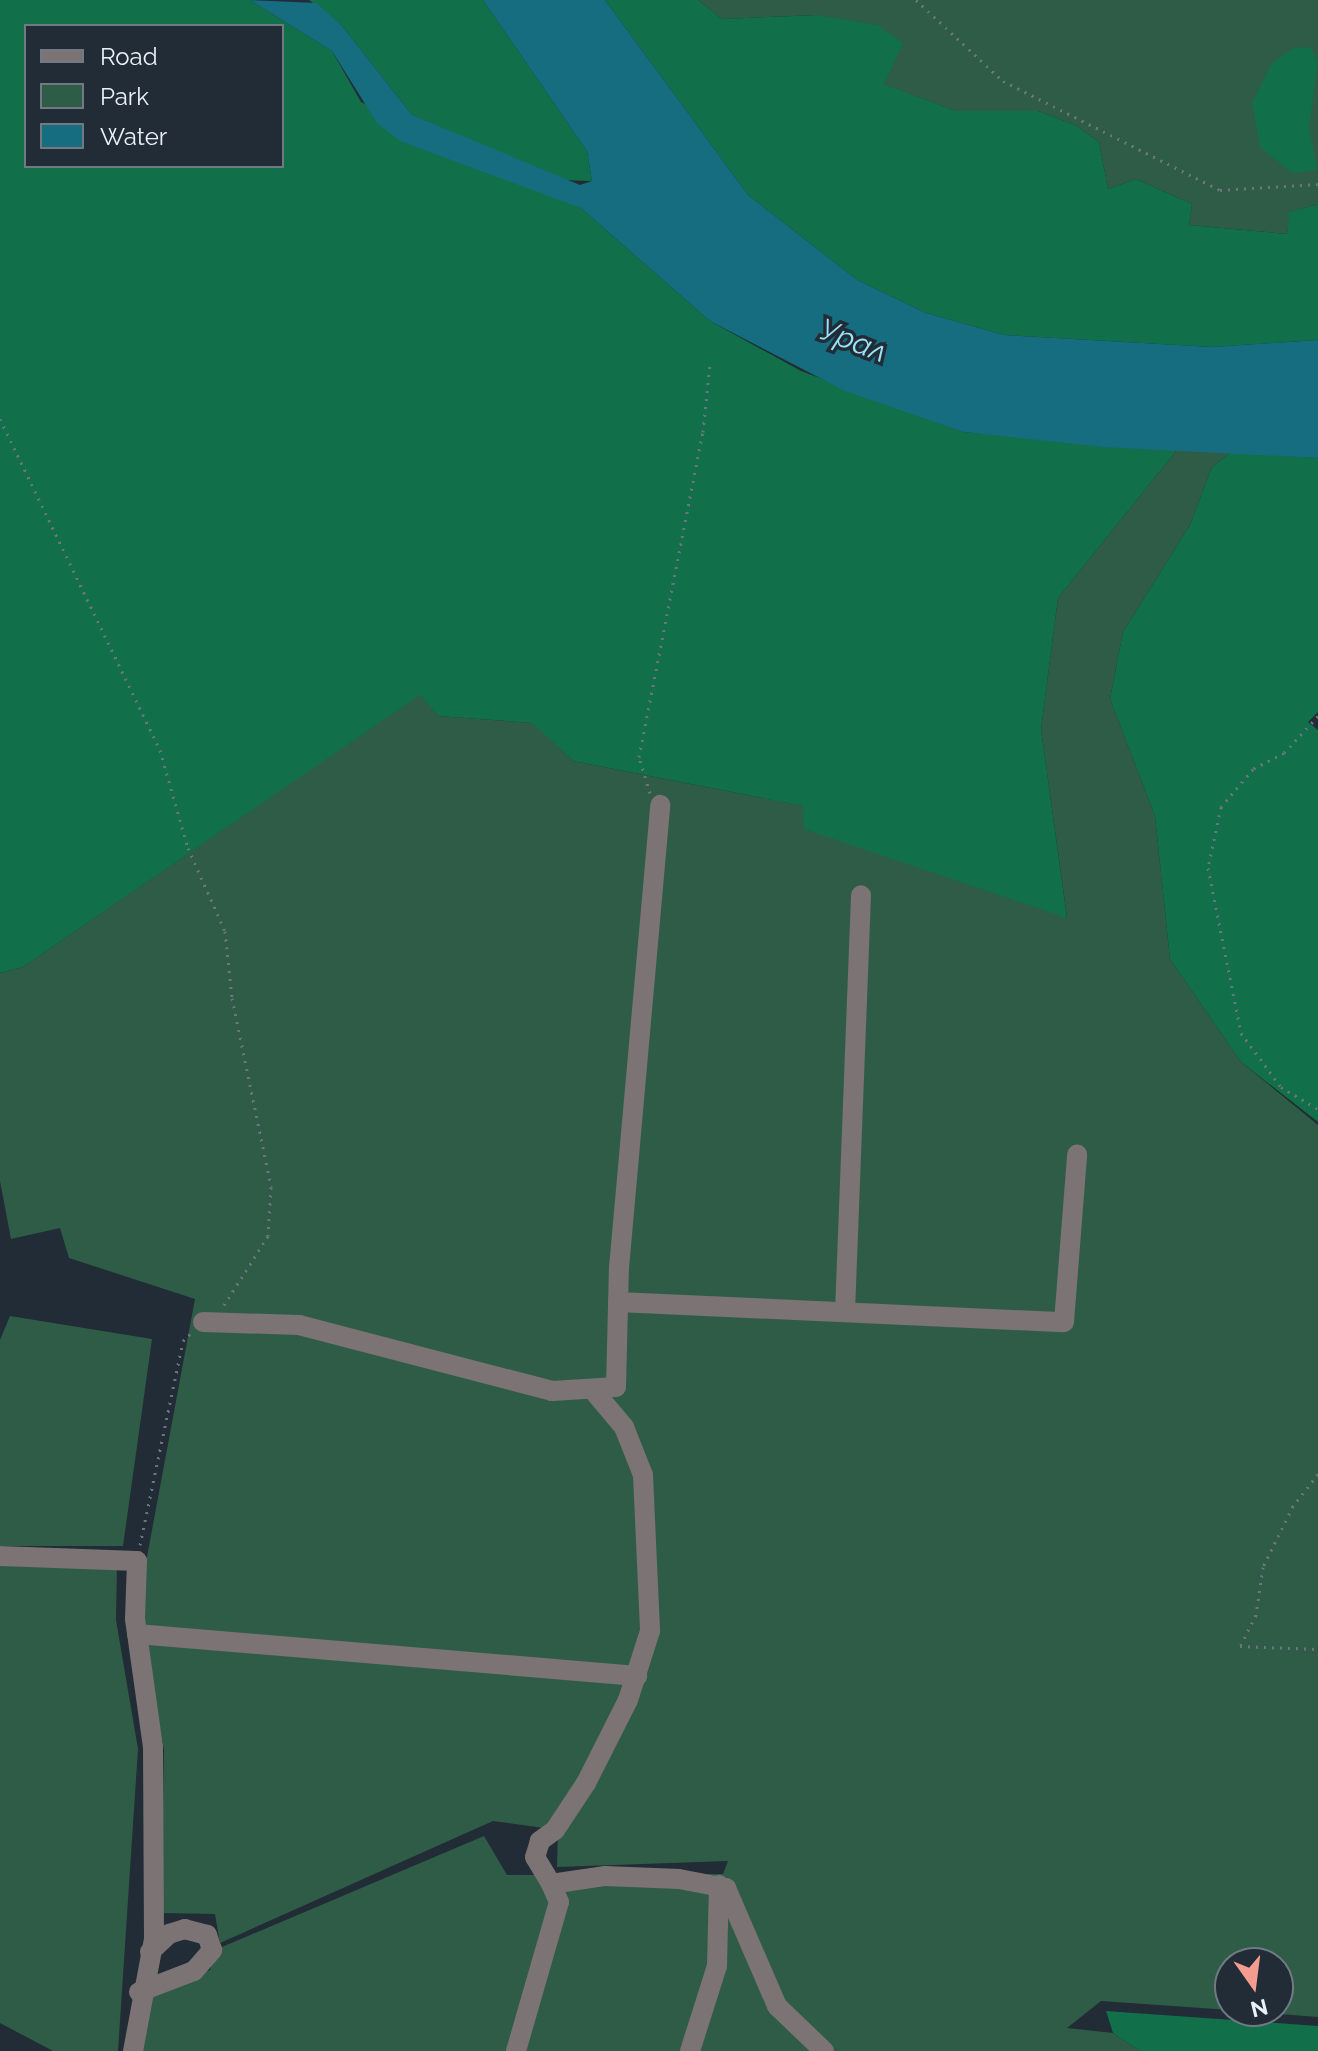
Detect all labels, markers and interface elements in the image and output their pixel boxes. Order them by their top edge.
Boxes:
legend [24,24,284,168]
text: Road [100,42,158,71]
text: Park [100,82,149,111]
text: Water [100,122,167,151]
water label: Урал [814,312,892,370]
north arrow [1214,1947,1294,2027]
text: N [1248,1994,1271,2023]

